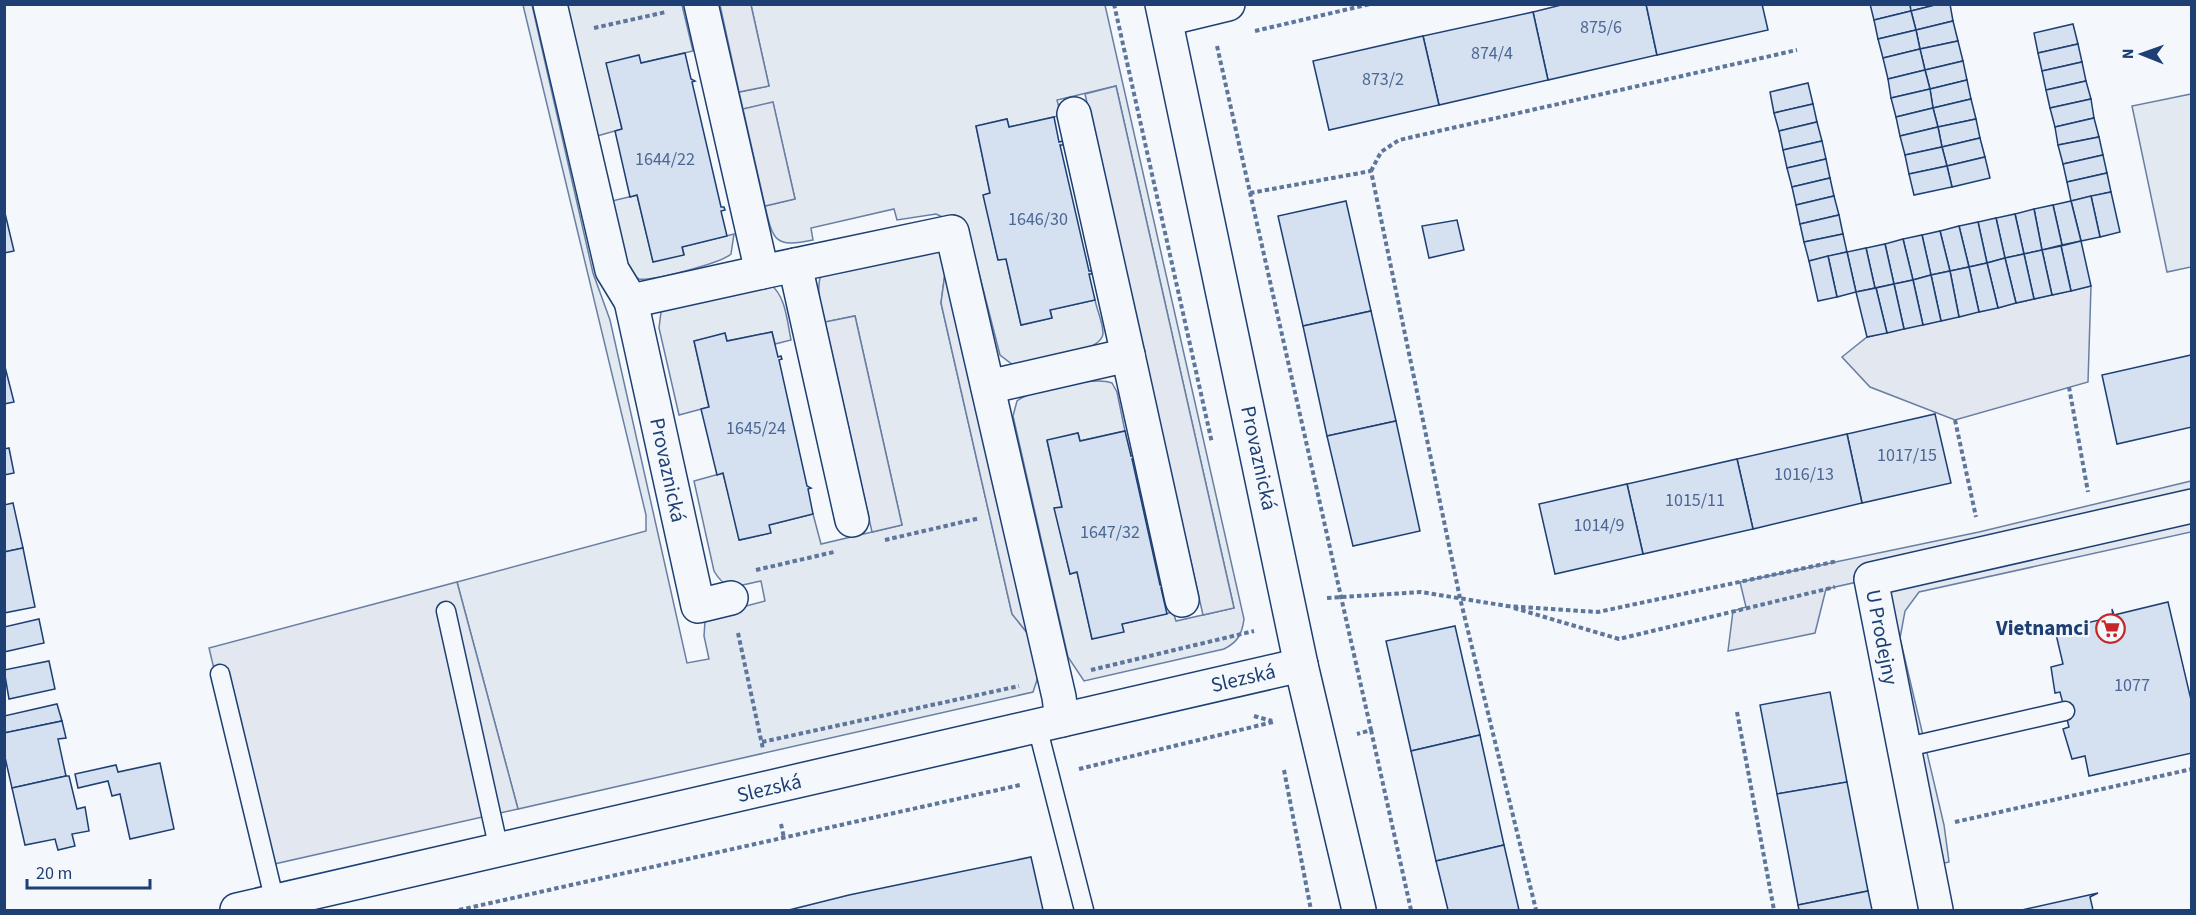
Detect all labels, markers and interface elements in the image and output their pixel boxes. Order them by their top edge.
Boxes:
house number: 875/6 [1580,15,1622,40]
north arrow [2112,24,2172,84]
house number: 874/4 [1471,41,1513,66]
text: N [2117,48,2139,59]
house number: 873/2 [1362,67,1404,92]
house number: 1644/22 [635,147,695,172]
house number: 1646/30 [1008,207,1068,232]
street label: Provaznická [1233,403,1285,513]
street label: Provaznická [642,415,694,525]
house number: 1645/24 [726,416,786,441]
house number: 1017/15 [1877,443,1937,468]
house number: 1016/13 [1774,462,1834,487]
house number: 1015/11 [1665,488,1725,513]
house number: 1014/9 [1573,513,1625,538]
house number: 1647/32 [1080,520,1140,545]
street label: U Prodejny [1858,587,1906,687]
supermarket icon: Vietnamci [2094,612,2126,644]
place label: Vietnamci [1995,613,2089,643]
street label: Slezská [1208,656,1278,700]
house number: 1077 [2114,673,2150,698]
street label: Slezská [734,766,804,810]
scale bar [27,852,150,890]
text: 20 m [36,861,72,886]

